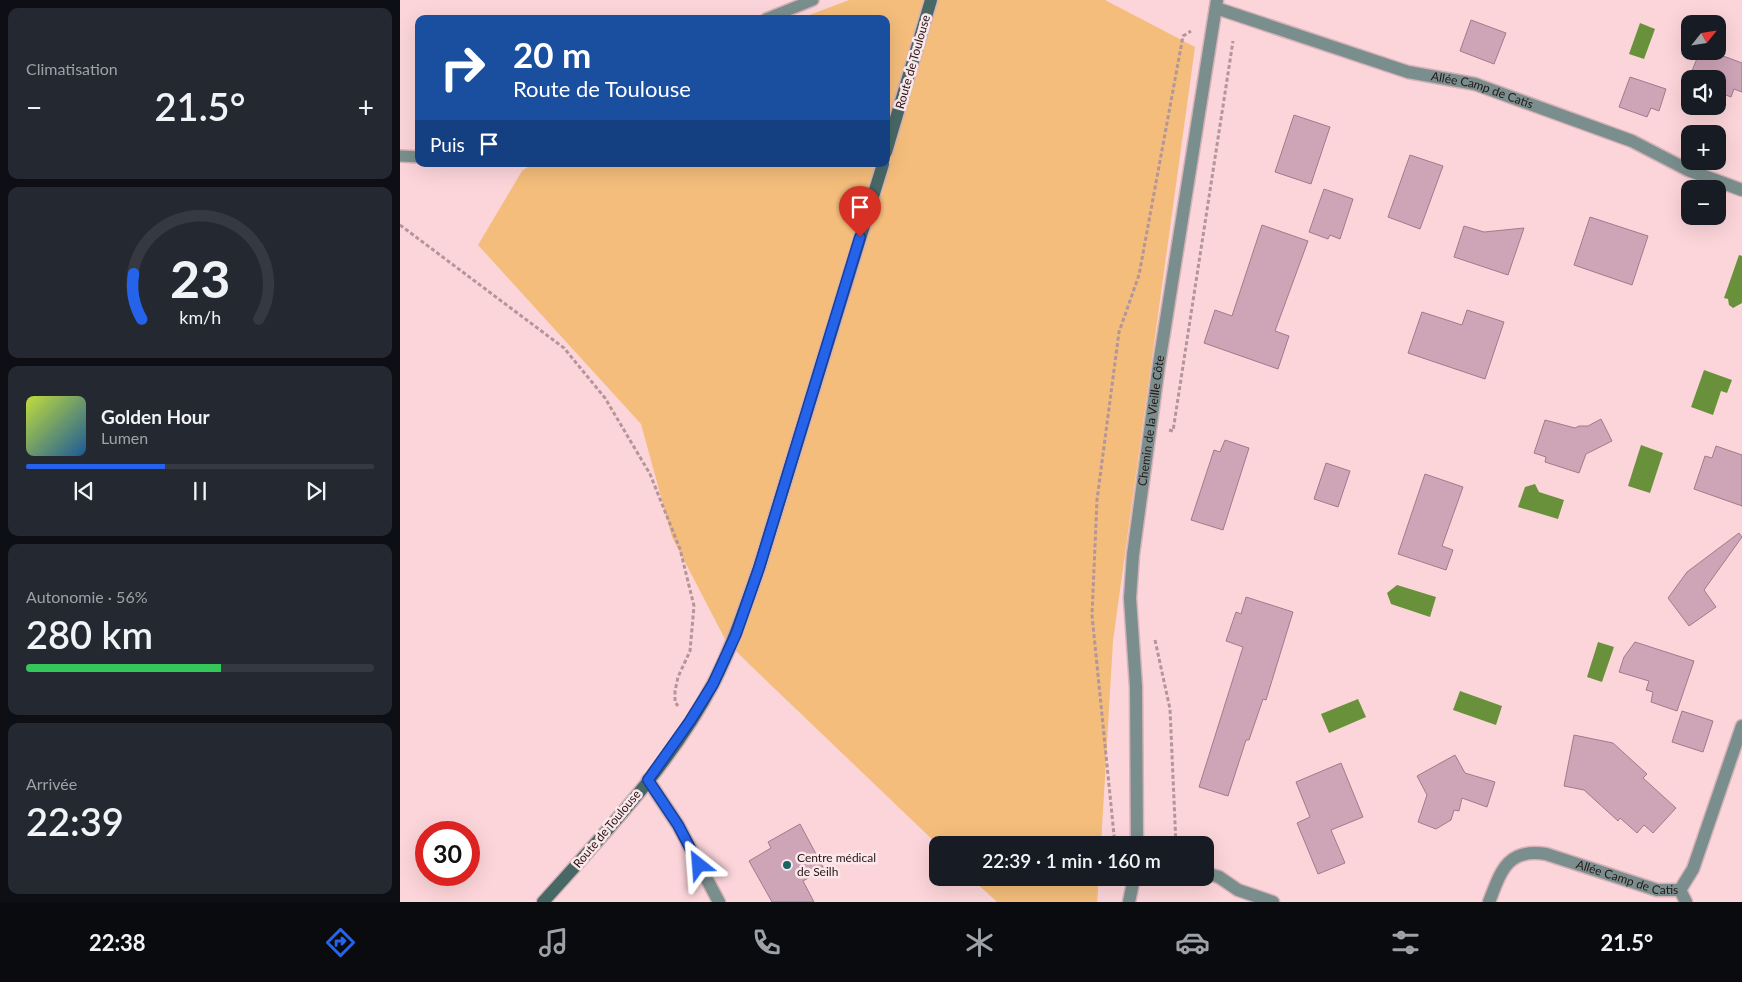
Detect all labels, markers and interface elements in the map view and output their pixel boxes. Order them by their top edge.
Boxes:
street label: Route de Toulouse [892,13,933,111]
north arrow [1681,15,1726,60]
map controls [1681,15,1726,225]
text: 20 m [513,33,591,75]
icon: right [430,35,495,100]
text: Climatisation [26,59,118,78]
street label: Allée Camp de Catis [1430,68,1536,112]
button: sound [1681,70,1726,115]
text: Route de Toulouse [513,75,691,102]
text: 21.5° [155,83,245,129]
text: − [26,90,42,124]
text: + [358,90,374,124]
button: + [1681,125,1726,170]
icon: arrive [475,130,503,158]
text: Puis [430,133,465,156]
button: − [1681,180,1726,225]
pin [839,186,881,237]
icon: arrive [846,193,874,221]
text: 23 [170,247,230,309]
text: km/h [179,306,221,328]
street label: Chemin de la Vieille Côte [1134,354,1167,487]
text: Golden Hour [101,405,210,428]
text: Lumen [101,428,148,447]
icon: previous [70,477,98,505]
icon: pause [186,477,214,505]
icon: next [302,477,330,505]
text: Autonomie · 56% [26,587,148,606]
text: 280 km [26,611,153,657]
text: Arrivée [26,774,77,793]
street label: Route de Toulouse [570,787,644,871]
text: 22:39 [26,798,124,844]
speed limit sign: 30 [415,821,480,886]
position arrow [672,838,724,890]
text: 22:39 · 1 min · 160 m [982,849,1161,872]
place label: Centre médical de Seilh [797,850,876,879]
street label: Allée Camp de Catis [1574,856,1678,898]
marker: Centre médical de Seilh [781,859,793,871]
icon: directions [323,925,358,960]
icon: music [536,925,571,960]
icon: phone [749,925,784,960]
icon: climate [962,925,997,960]
icon: car [1175,925,1210,960]
icon: filters [1388,925,1423,960]
text: 22:38 [89,929,146,956]
text: 21.5° [1600,929,1653,956]

